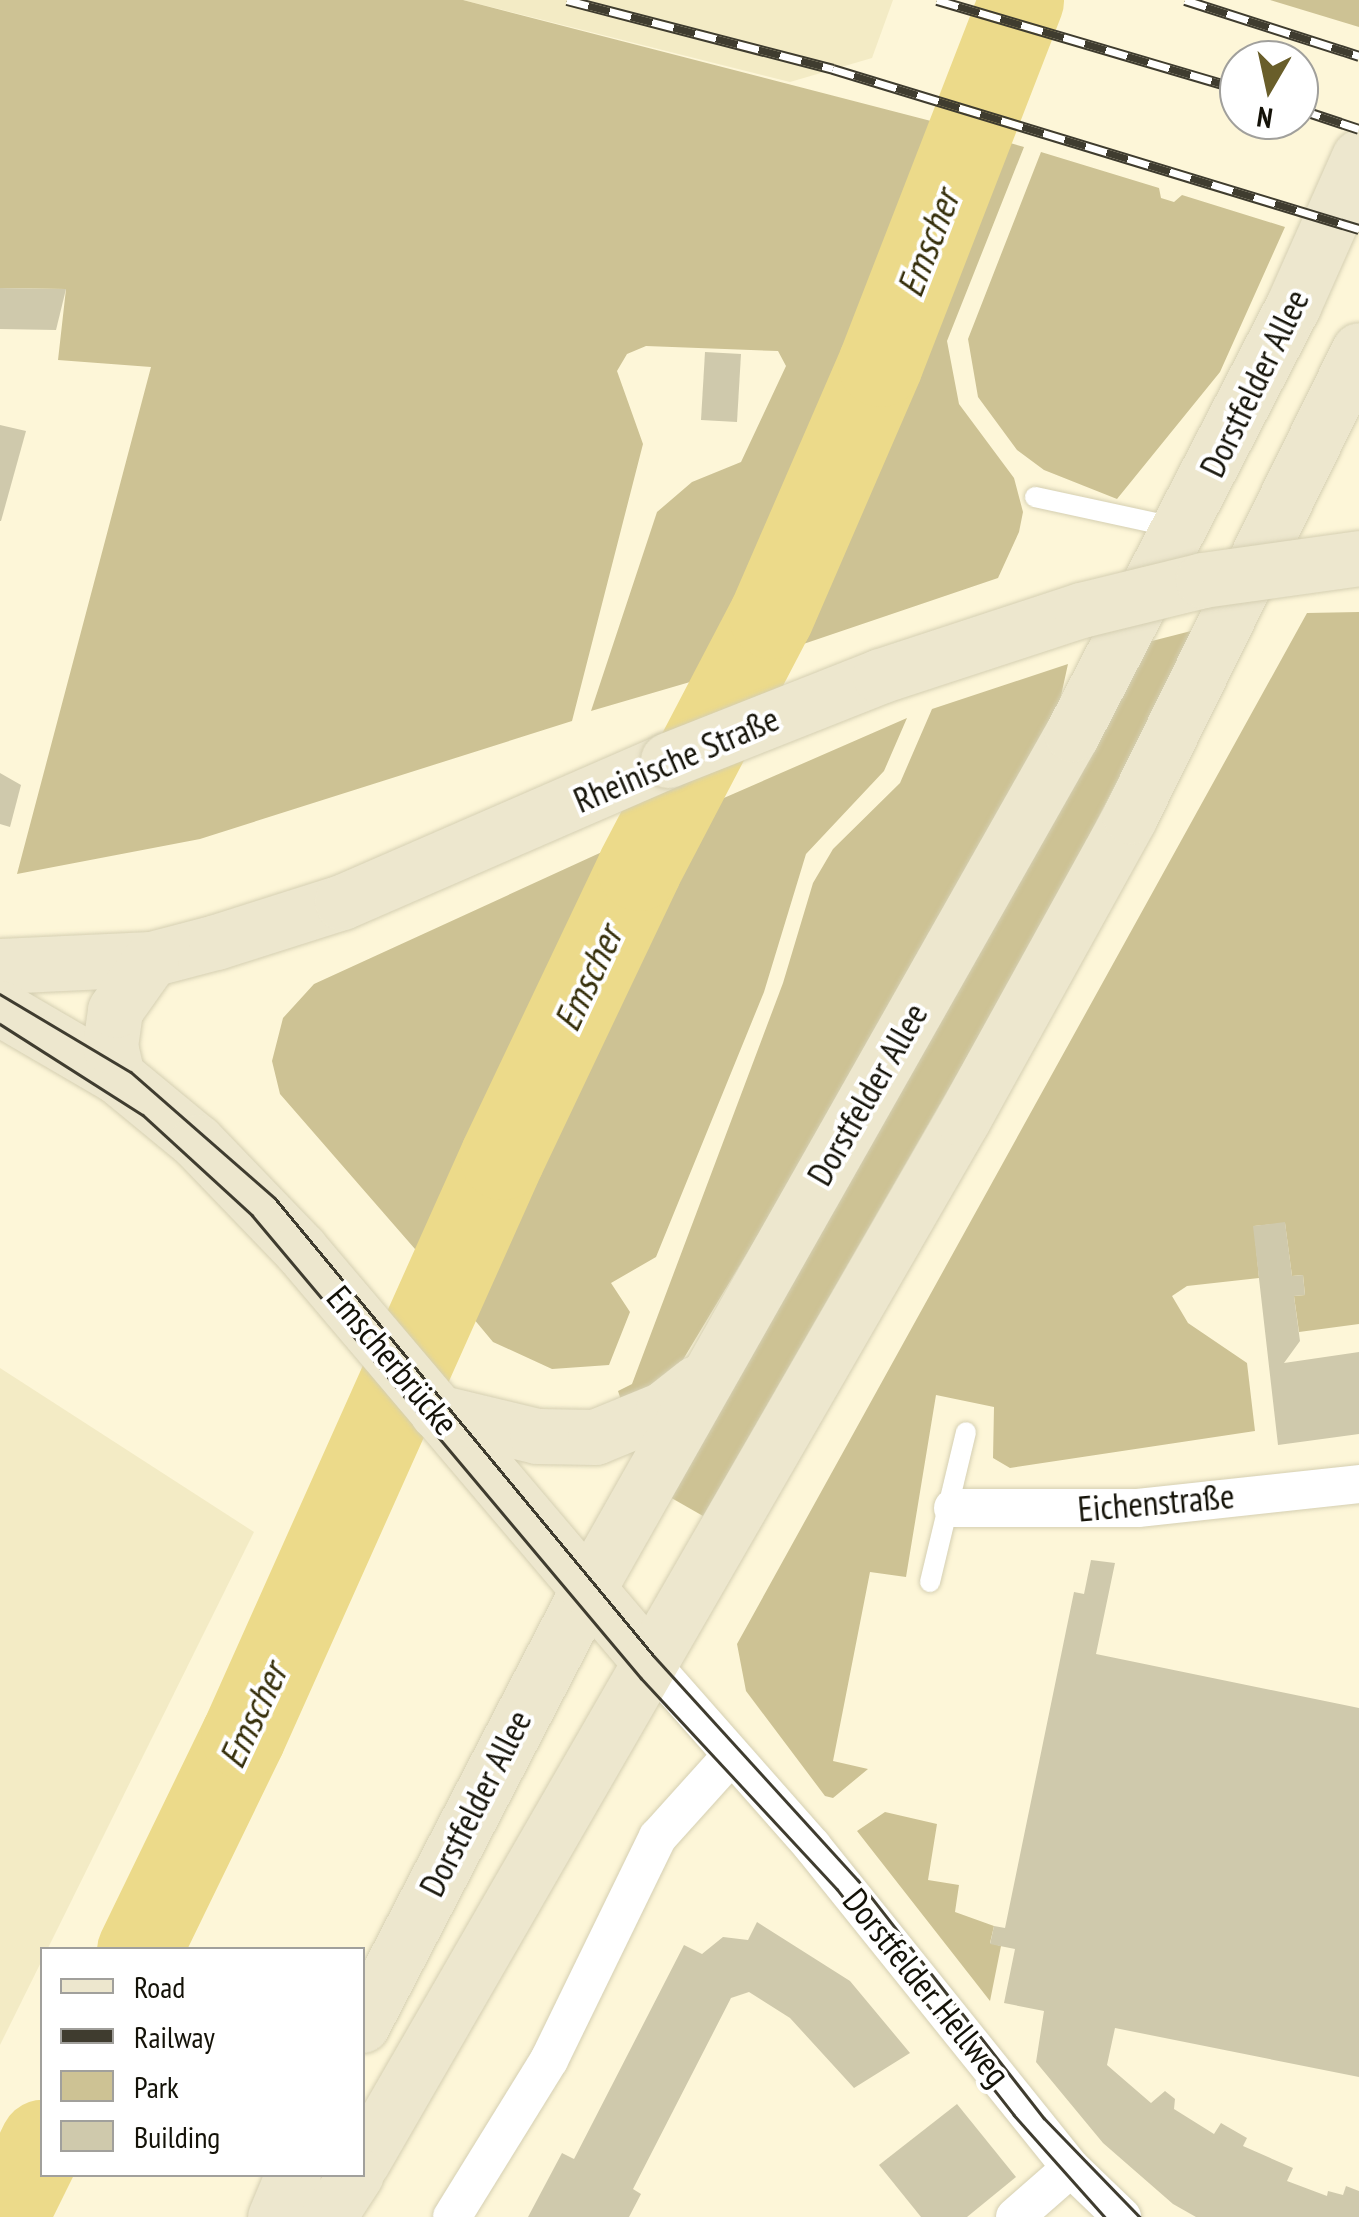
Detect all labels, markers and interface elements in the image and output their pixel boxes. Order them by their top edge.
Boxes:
north arrow [1219,40,1319,140]
text: N [1254,99,1275,138]
water label: Emscher [886,183,968,303]
street label: Dorstfelder Allee [1190,282,1318,484]
street label: Rheinische Straße [567,697,785,821]
water label: Emscher [543,918,631,1038]
street label: Dorstfelder Allee [798,995,936,1193]
street label: Emscherbrücke [319,1277,467,1443]
street label: Eichenstraße [1076,1474,1236,1530]
water label: Emscher [208,1655,296,1775]
street label: Dorstfelder Allee [410,1703,540,1903]
street label: Dorstfelder Hellweg [835,1880,1019,2094]
legend [40,1947,365,2177]
text: Road [134,1967,185,2006]
text: Railway [134,2017,215,2056]
text: Park [134,2067,179,2106]
text: Building [134,2117,220,2156]

